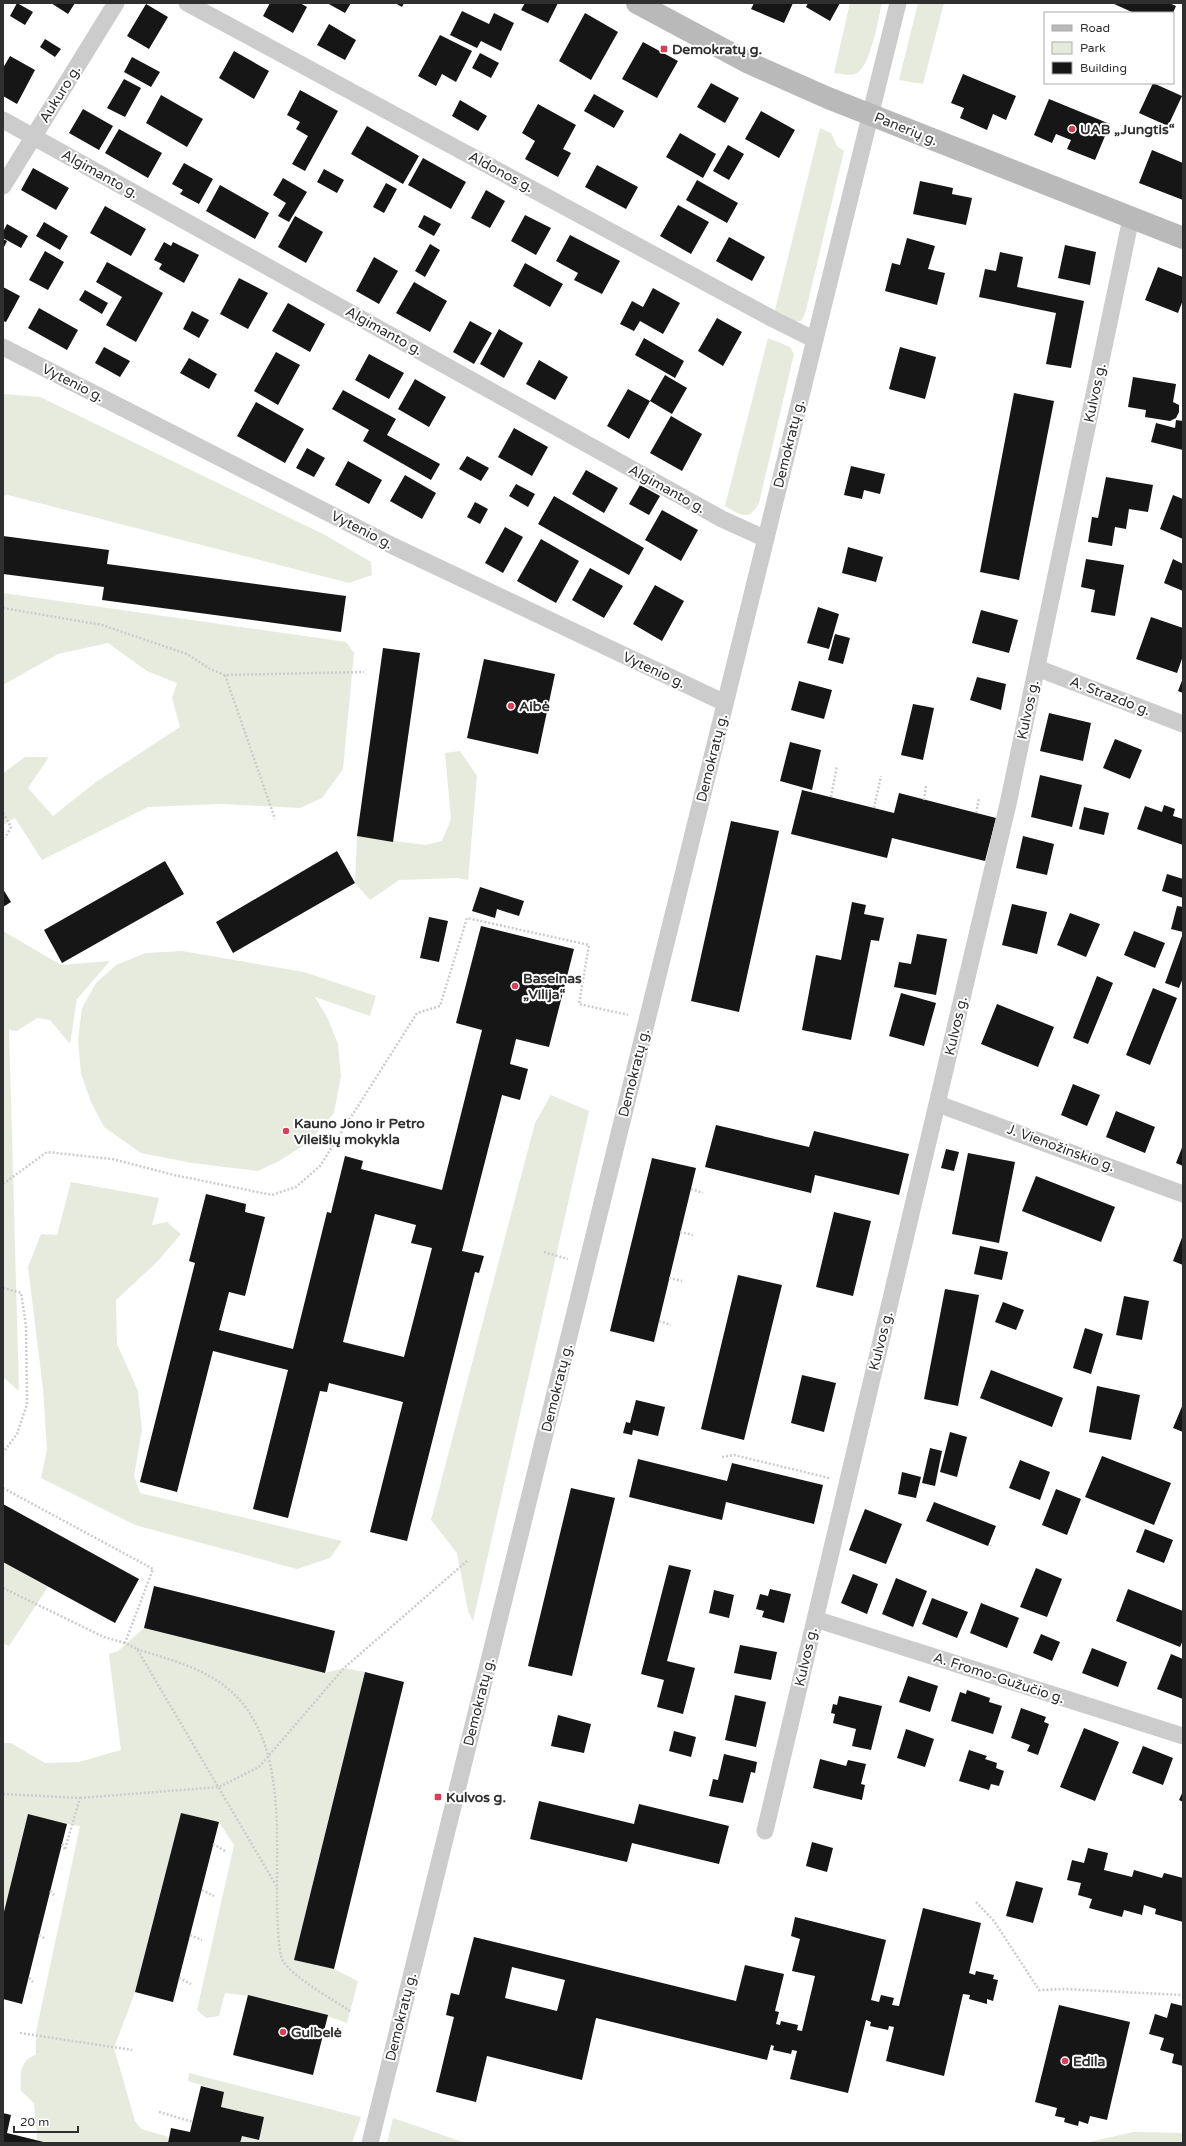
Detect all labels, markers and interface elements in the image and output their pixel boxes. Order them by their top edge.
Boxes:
legend [1044,12,1174,84]
text: Road [1080,21,1110,35]
place label: Demokratų g. [672,41,762,58]
text: Park [1080,41,1106,55]
marker: Demokratų g. [659,44,669,54]
text: Building [1080,61,1127,75]
street label: Aukuro g. [36,62,84,126]
street label: Panerių g. [872,109,940,149]
place label: UAB „Jungtis“ [1080,121,1175,138]
marker: UAB „Jungtis“ [1067,124,1077,134]
street label: Algimanto g. [59,146,141,202]
street label: Aldonos g. [466,148,536,196]
street label: Algimanto g. [343,303,425,359]
street label: Vytenio g. [39,360,107,406]
street label: Kulvos g. [1080,362,1110,424]
street label: Demokratų g. [770,398,808,490]
street label: Algimanto g. [626,461,708,517]
street label: Vytenio g. [328,507,396,553]
street label: Vytenio g. [620,648,688,692]
street label: A. Strazdo g. [1067,673,1153,719]
street label: Kulvos g. [1013,679,1043,741]
place label: Aibė [519,698,550,715]
marker: Aibė [506,701,516,711]
street label: Demokratų g. [693,712,731,804]
place label: Baseinas „Vilija“ [523,970,582,1003]
marker: Baseinas „Vilija“ [510,981,520,991]
street label: Kulvos g. [941,995,971,1057]
street label: Demokratų g. [615,1027,653,1119]
place label: Kauno Jono ir Petro Vileišių mokykla [294,1115,425,1148]
street label: J. Vienožinskio g. [1005,1121,1117,1175]
marker: Kauno Jono ir Petro Vileišių mokykla [281,1126,291,1136]
street label: Kulvos g. [865,1310,897,1372]
street label: Demokratų g. [538,1342,576,1434]
street label: Kulvos g. [791,1626,821,1688]
street label: A. Fromo-Gužučio g. [931,1649,1067,1707]
street label: Demokratų g. [460,1656,498,1748]
place label: Kulvos g. [446,1789,506,1806]
marker: Kulvos g. [433,1792,443,1802]
street label: Demokratų g. [382,1971,420,2063]
place label: Gulbelė [291,2024,342,2041]
marker: Gulbelė [278,2027,288,2037]
place label: Edila [1073,2053,1106,2070]
marker: Edila [1060,2056,1070,2066]
scale bar [14,2108,78,2134]
text: 20 m [20,2115,49,2129]

